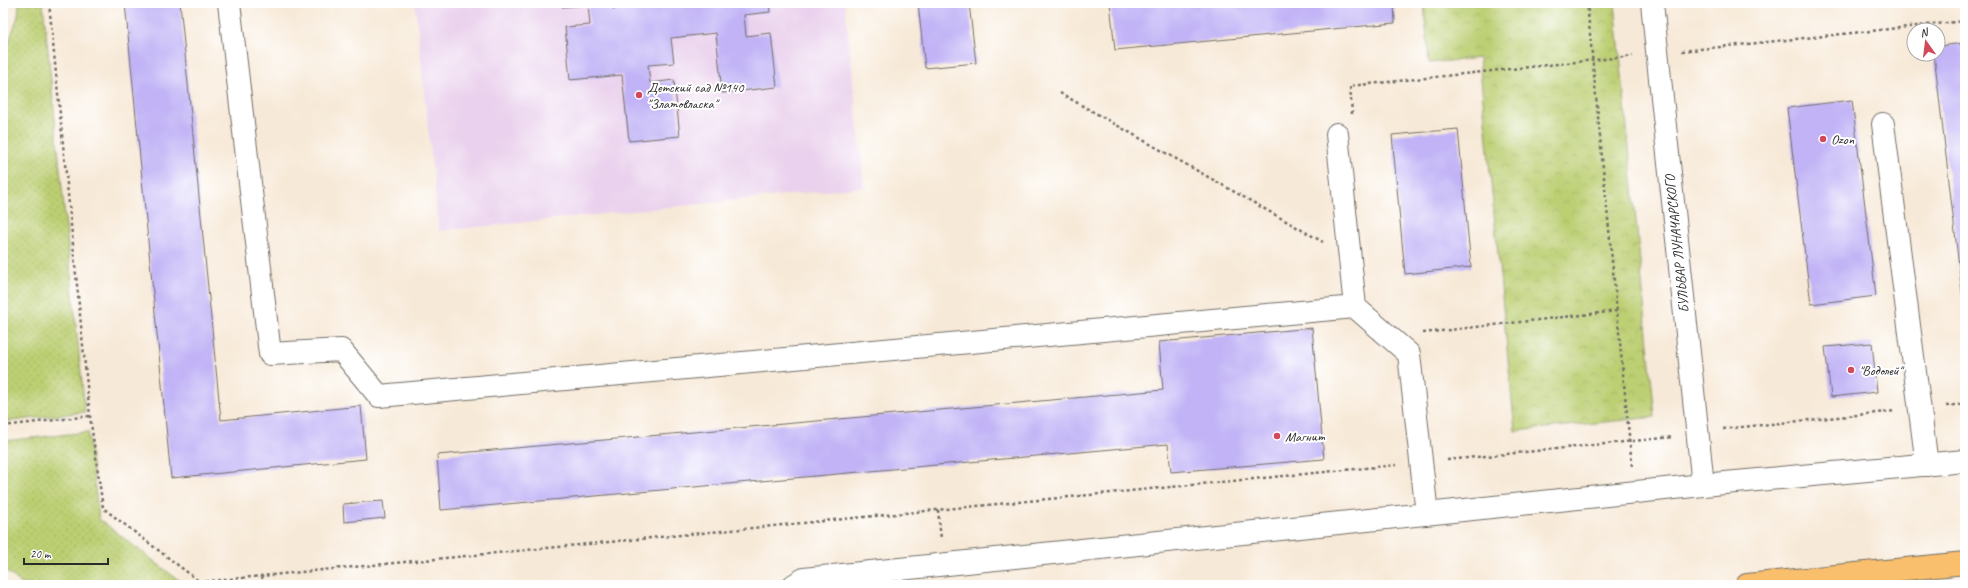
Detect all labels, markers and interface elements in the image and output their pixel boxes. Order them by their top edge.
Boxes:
north arrow [1906,22,1946,62]
text: N [1919,24,1931,40]
place label: Детский сад №140 "Златовласка" [647,79,745,112]
marker: Детский сад №140 "Златовласка" [634,90,644,100]
place label: Ozon [1831,131,1855,148]
marker: Ozon [1818,134,1828,144]
street label: БУЛЬВАР ЛУНАЧАРСКОГО [1661,172,1693,314]
place label: "Водолей" [1859,362,1905,379]
marker: "Водолей" [1846,365,1856,375]
place label: Магнит [1285,428,1326,445]
marker: Магнит [1272,431,1282,441]
scale bar [24,540,108,566]
text: 20 m [30,546,52,562]

